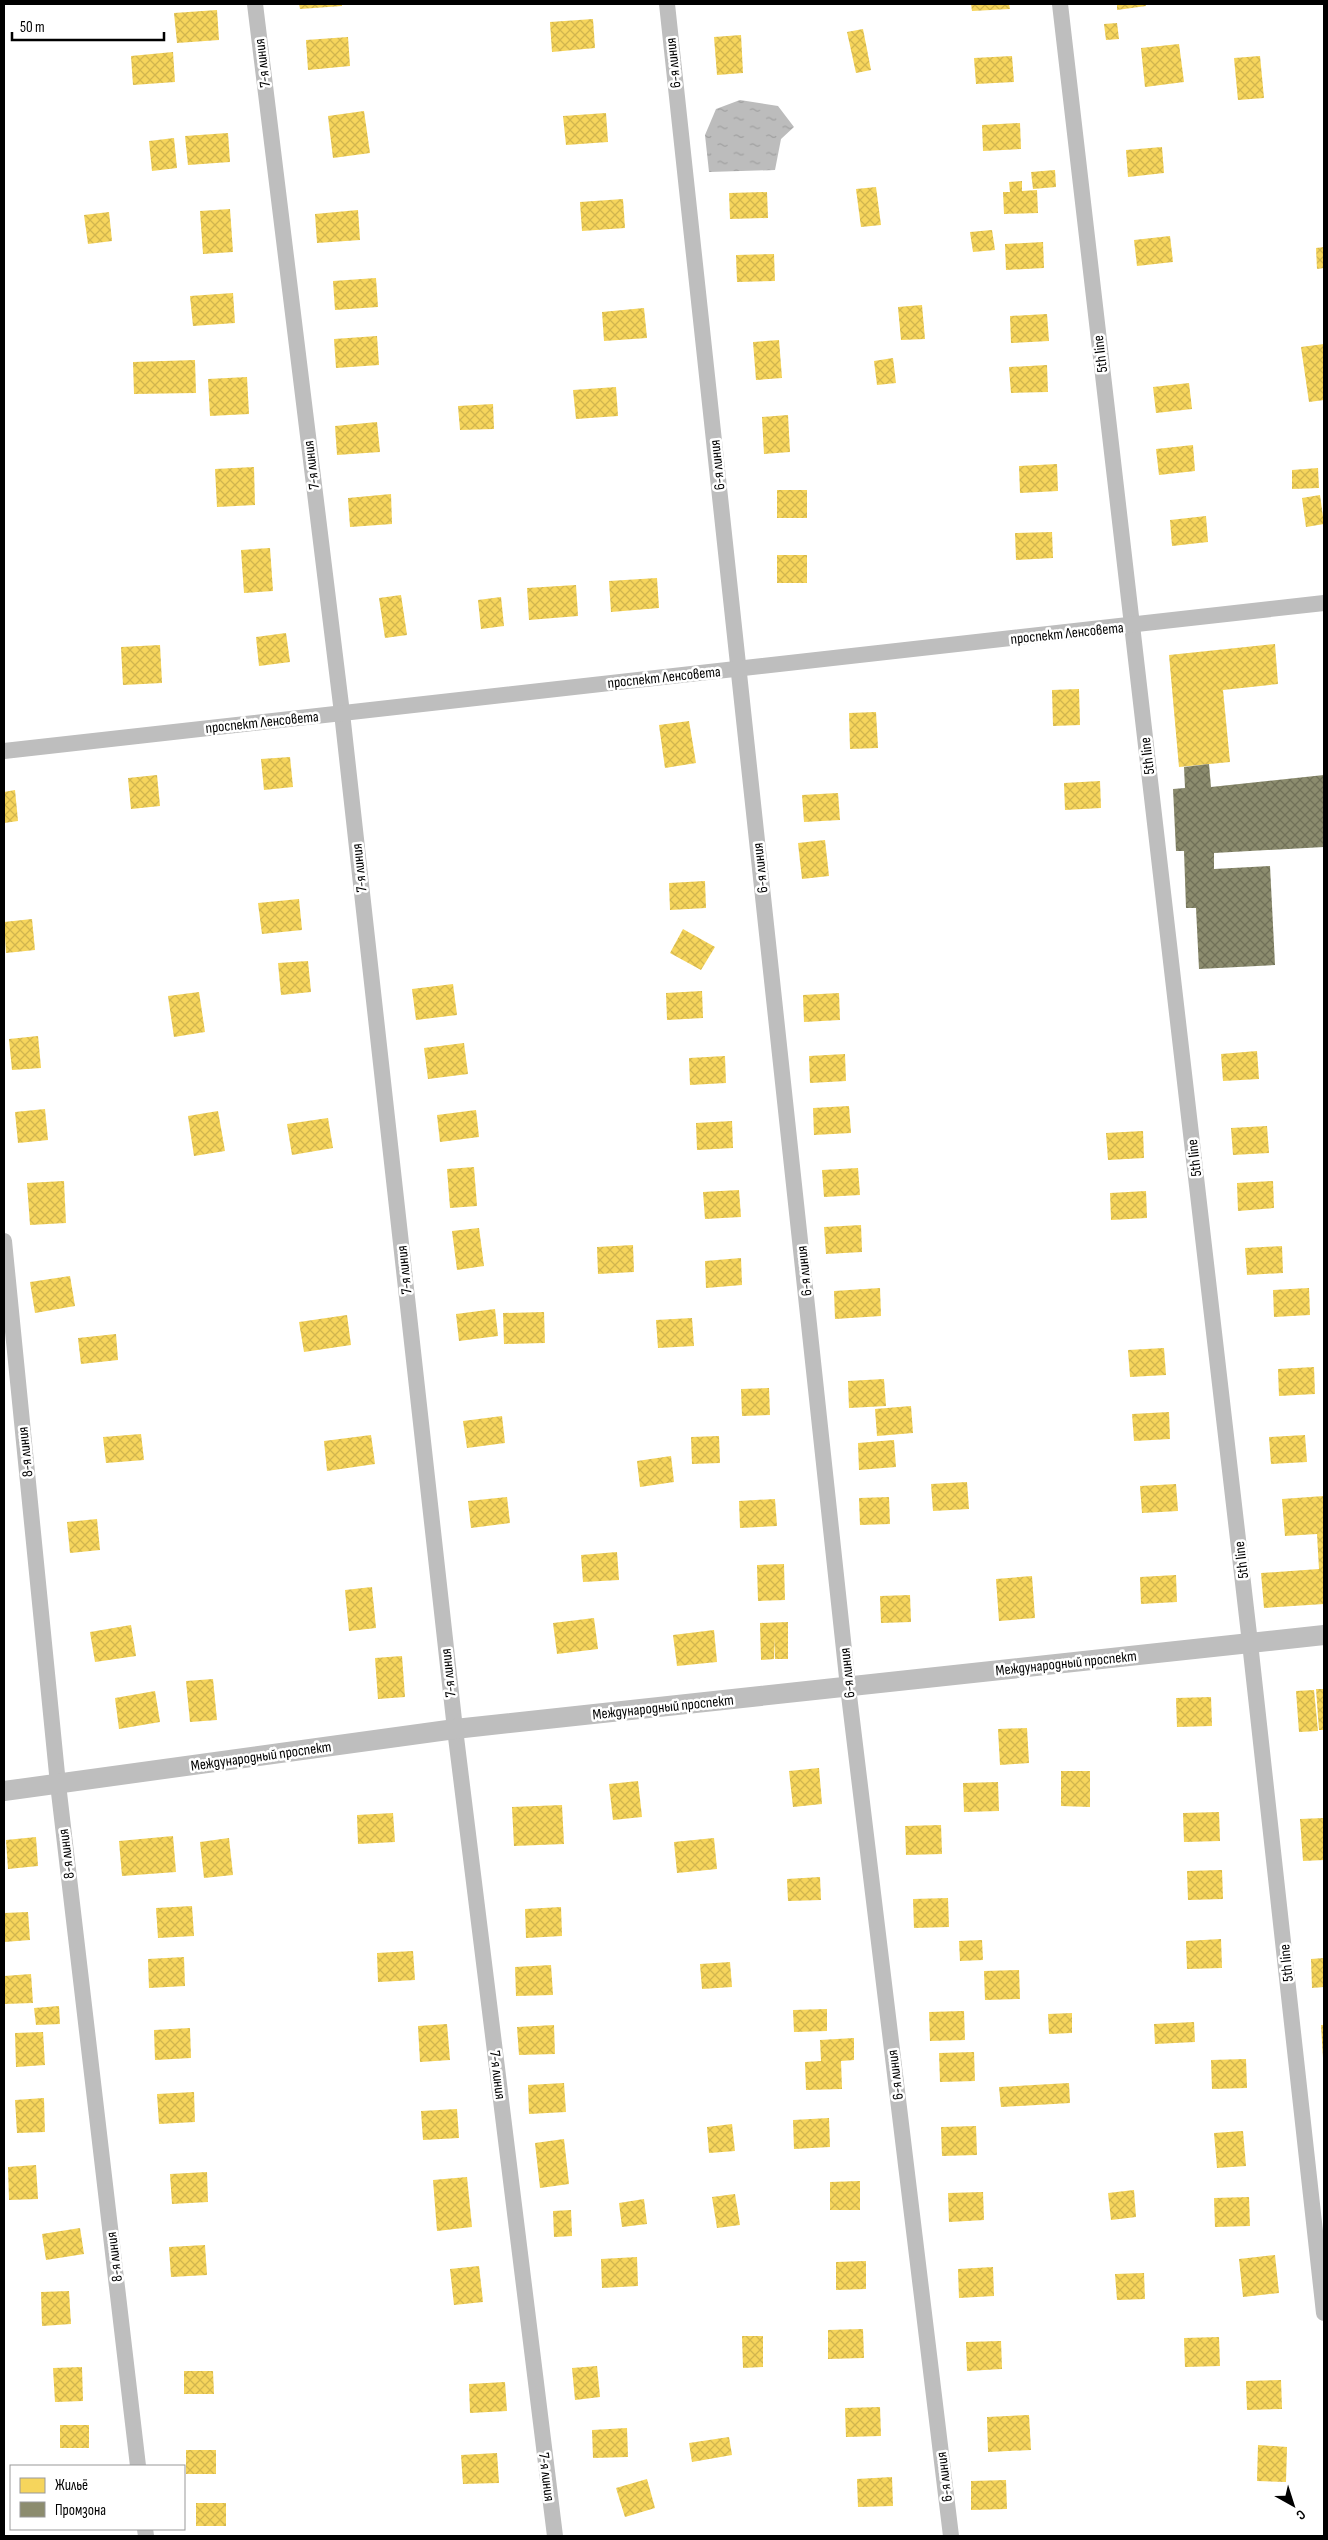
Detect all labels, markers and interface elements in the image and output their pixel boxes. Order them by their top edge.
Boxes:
scale bar [12,10,165,42]
text: 50 m [20,18,45,37]
street label: 7-я линия [250,37,275,88]
street label: 6-я линия [661,37,686,89]
street label: 5th line [1089,334,1112,374]
street label: 7-я линия [299,439,324,490]
street label: 6-я линия [705,439,730,491]
street label: проспект Ленсовета [1010,618,1125,649]
street label: проспект Ленсовета [607,662,722,693]
street label: проспект Ленсовета [205,707,320,738]
street label: 5th line [1136,736,1159,776]
street label: 6-я линия [748,842,773,894]
street label: 7-я линия [347,843,372,893]
street label: 5th line [1183,1138,1206,1178]
street label: 7-я линия [392,1245,417,1295]
street label: 6-я линия [792,1245,817,1297]
street label: 8-я линия [13,1426,38,1478]
street label: 5th line [1230,1540,1253,1580]
street label: 6-я линия [835,1647,860,1699]
street label: Международный проспект [995,1647,1137,1680]
street label: 7-я линия [436,1648,461,1698]
street label: Международный проспект [592,1691,734,1724]
street label: Международный проспект [190,1737,333,1776]
street label: 8-я линия [54,1828,79,1880]
street label: 5th line [1275,1943,1298,1983]
street label: 6-я линия [883,2049,908,2101]
street label: 7-я линия [485,2050,510,2101]
street label: 8-я линия [102,2231,127,2283]
street label: 6-я линия [932,2451,957,2503]
street label: 7-я линия [534,2452,559,2503]
legend [10,2465,185,2530]
text: Жильё [55,2476,88,2495]
north arrow [1268,2480,1318,2530]
text: Промзона [55,2501,106,2520]
text: С [1293,2506,1309,2524]

